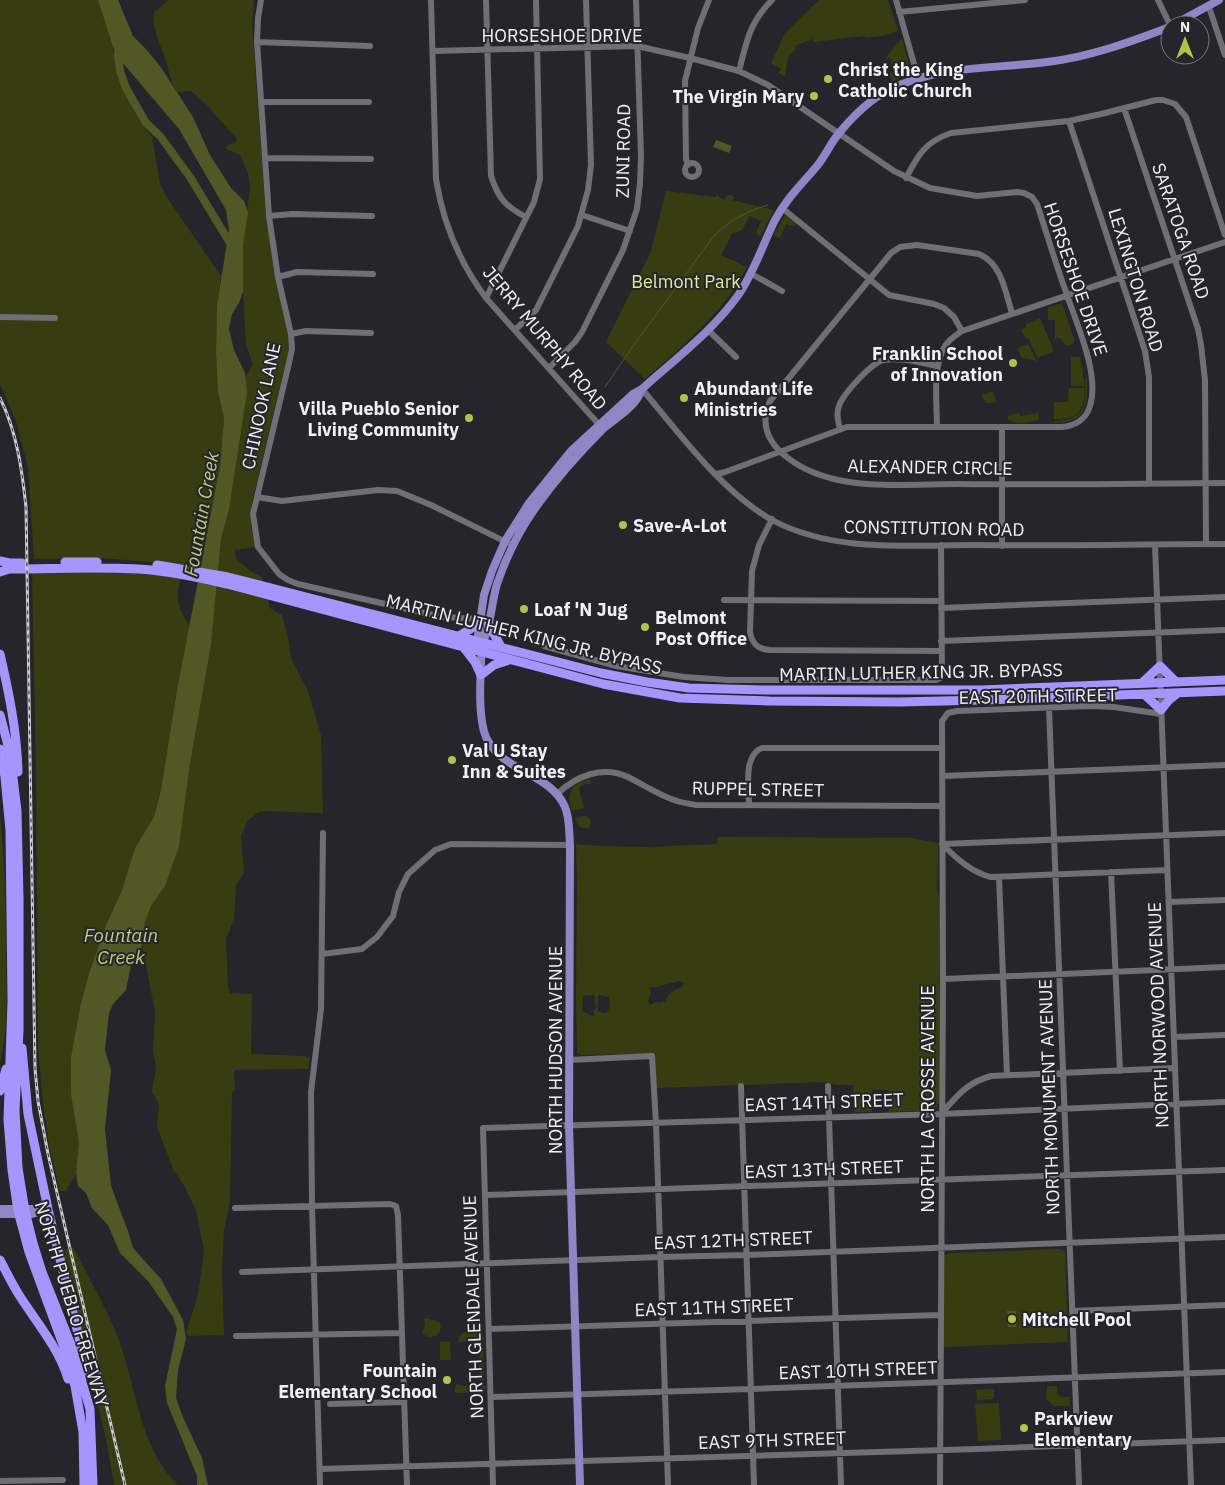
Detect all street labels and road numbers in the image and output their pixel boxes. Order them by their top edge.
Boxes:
street label: HORSESHOE DRIVE [482,24,642,47]
street label: ZUNI ROAD [611,104,635,198]
street label: SARATOGA ROAD [1147,160,1215,302]
street label: HORSESHOE DRIVE [1039,199,1113,359]
street label: LEXINGTON ROAD [1103,205,1169,355]
street label: JERRY MURPHY ROAD [478,261,612,415]
street label: CHINOOK LANE [236,340,286,472]
street label: ALEXANDER CIRCLE [847,454,1013,480]
street label: CONSTITUTION ROAD [843,515,1025,541]
street label: MARTIN LUTHER KING JR. BYPASS [384,589,664,679]
street label: MARTIN LUTHER KING JR. BYPASS [779,658,1063,686]
street label: EAST 20TH STREET [958,683,1118,709]
street label: RUPPEL STREET [692,776,824,802]
street label: NORTH NORWOOD AVENUE [1143,902,1173,1128]
street label: NORTH HUDSON AVENUE [544,946,567,1154]
street label: NORTH MONUMENT AVENUE [1033,979,1065,1215]
street label: NORTH LA CROSSE AVENUE [916,985,939,1213]
street label: EAST 14TH STREET [744,1088,904,1116]
street label: EAST 13TH STREET [744,1155,904,1183]
street label: NORTH GLENDALE AVENUE [458,1195,488,1419]
street label: NORTH PUEBLO FREEWAY [30,1198,114,1410]
street label: EAST 12TH STREET [653,1226,813,1254]
street label: EAST 11TH STREET [634,1293,794,1321]
street label: EAST 10TH STREET [778,1356,938,1384]
street label: EAST 9TH STREET [698,1426,846,1454]

